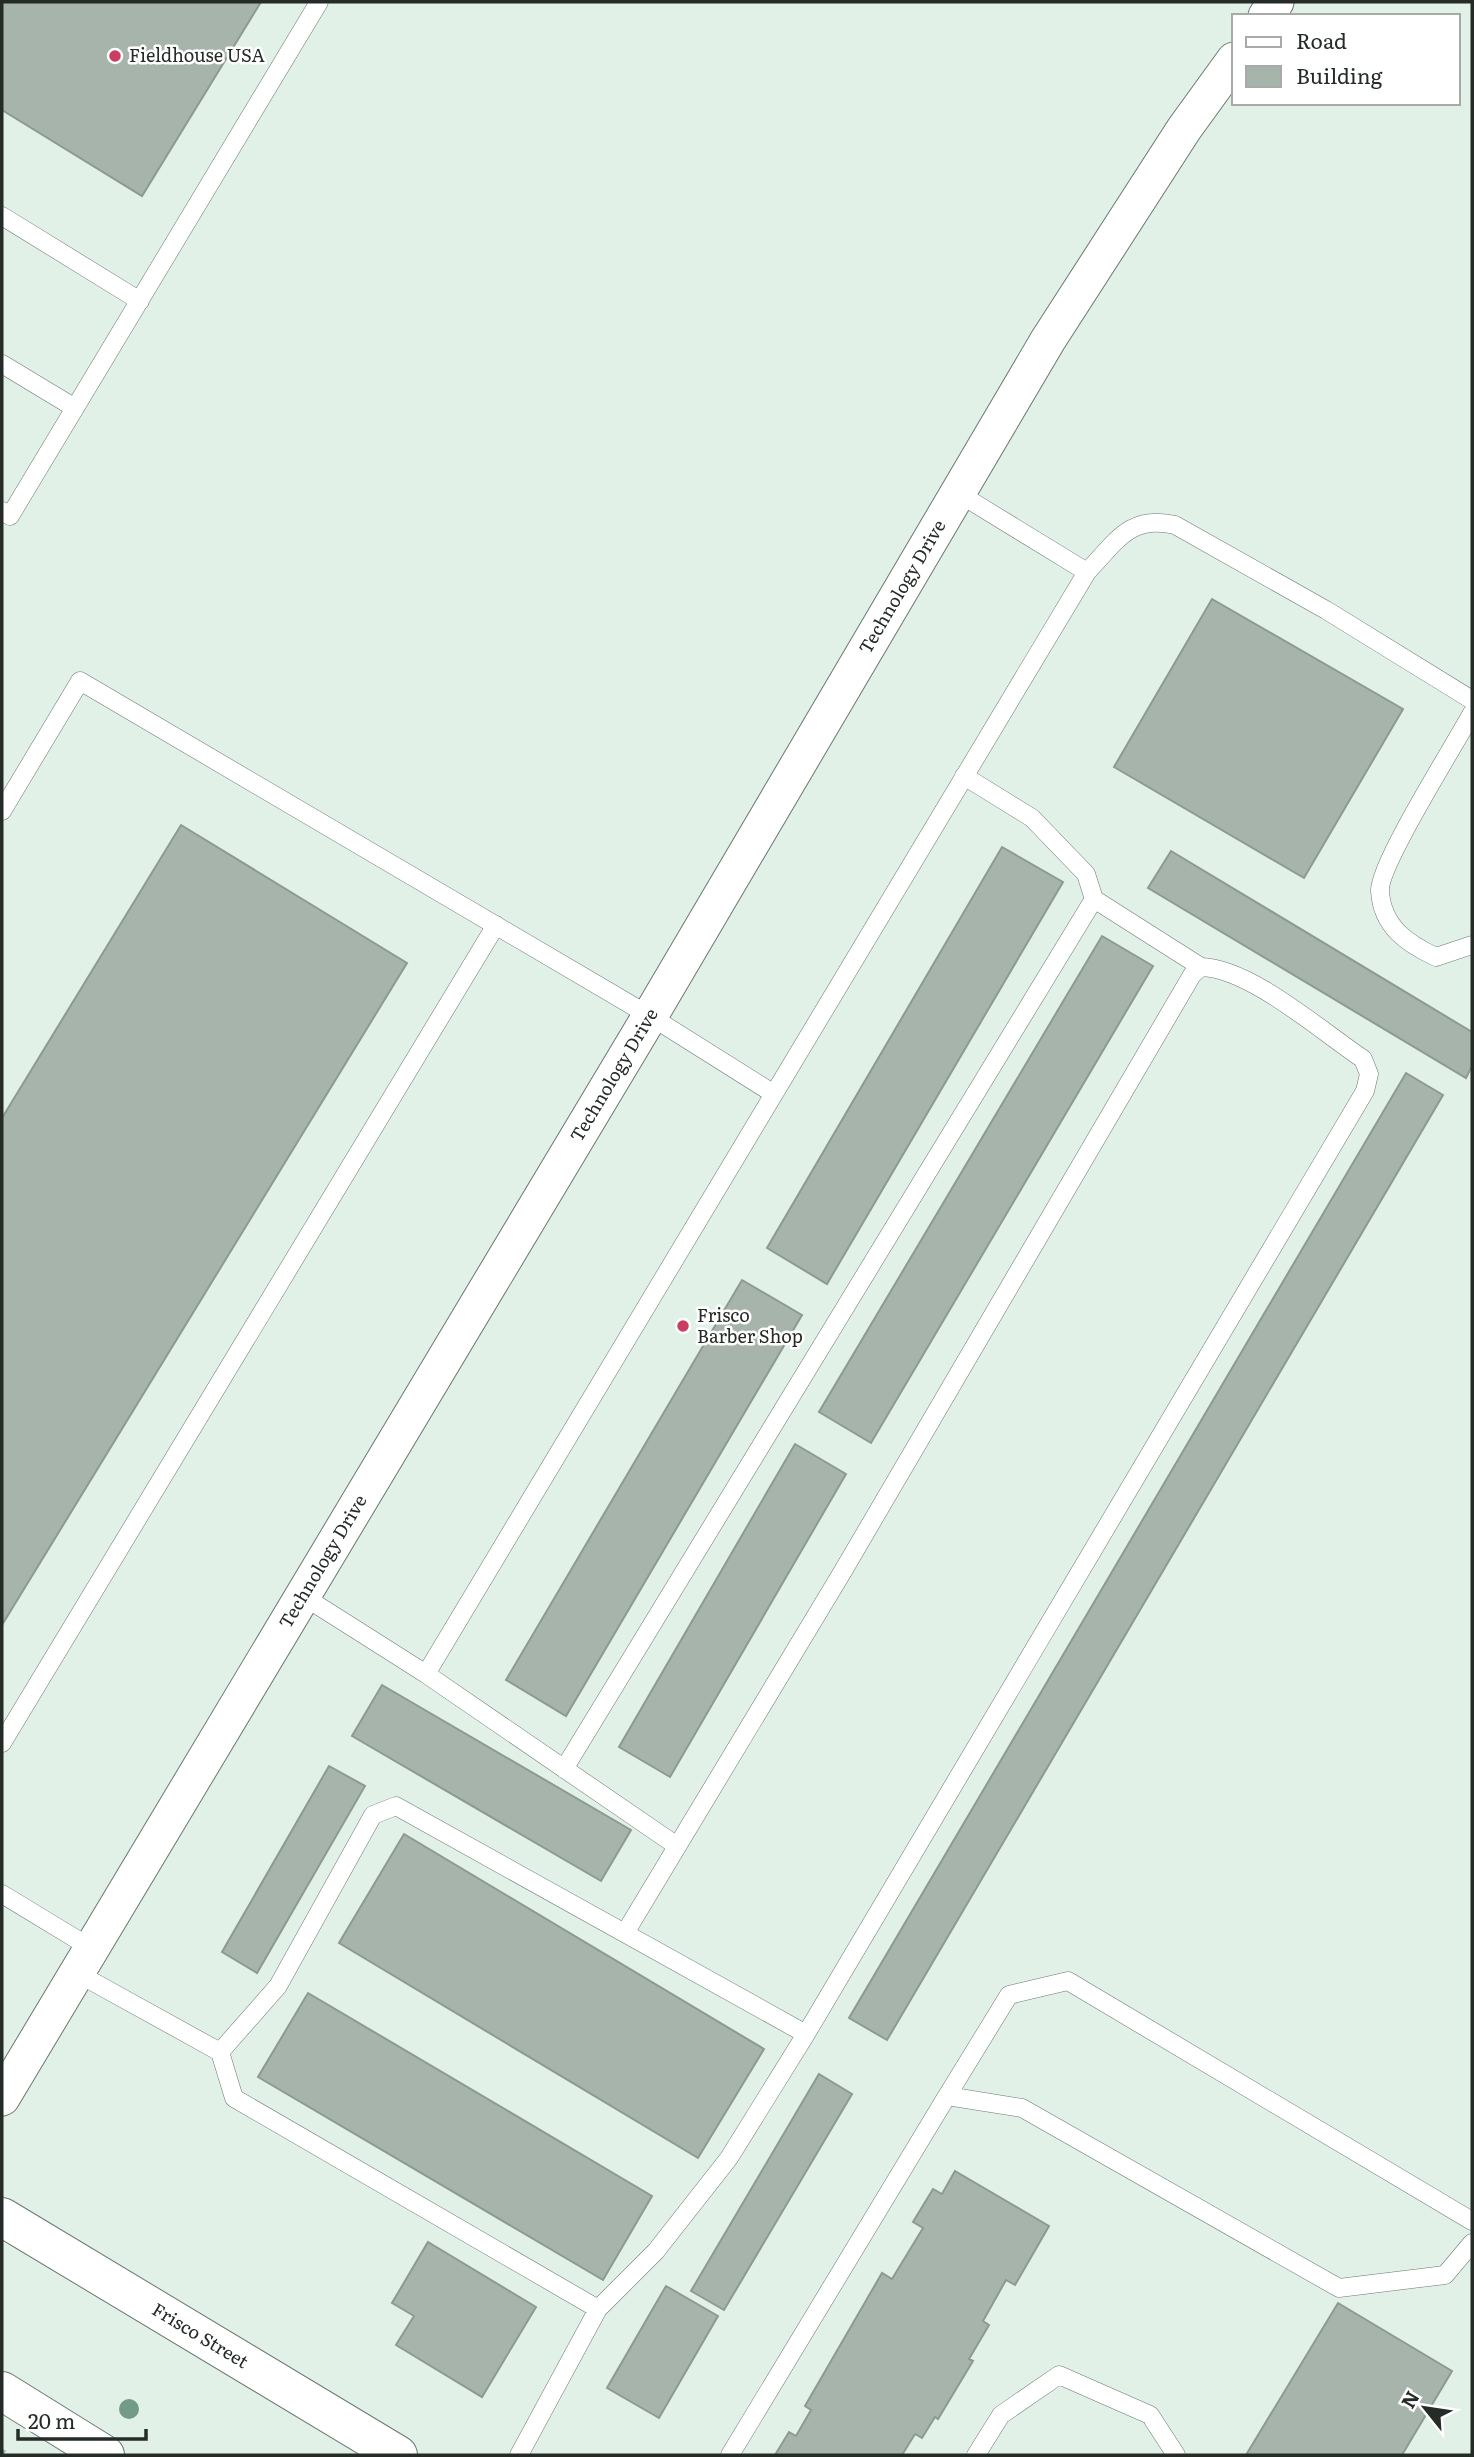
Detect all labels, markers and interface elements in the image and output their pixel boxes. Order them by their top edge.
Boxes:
legend [1232,14,1460,105]
text: Road [1296,24,1347,55]
place label: Fieldhouse USA [129,41,265,68]
marker: Fieldhouse USA [107,48,123,64]
text: Building [1296,59,1383,90]
street label: Technology Drive [851,514,951,659]
street label: Technology Drive [563,1003,664,1147]
place label: Frisco Barber Shop [697,1301,803,1349]
marker: Frisco Barber Shop [675,1318,691,1334]
street label: Technology Drive [271,1489,372,1633]
street label: Frisco Street [148,2295,255,2374]
north arrow [1390,2373,1460,2443]
text: N [1393,2385,1426,2413]
scale bar [18,2398,145,2442]
text: 20 m [28,2404,75,2435]

